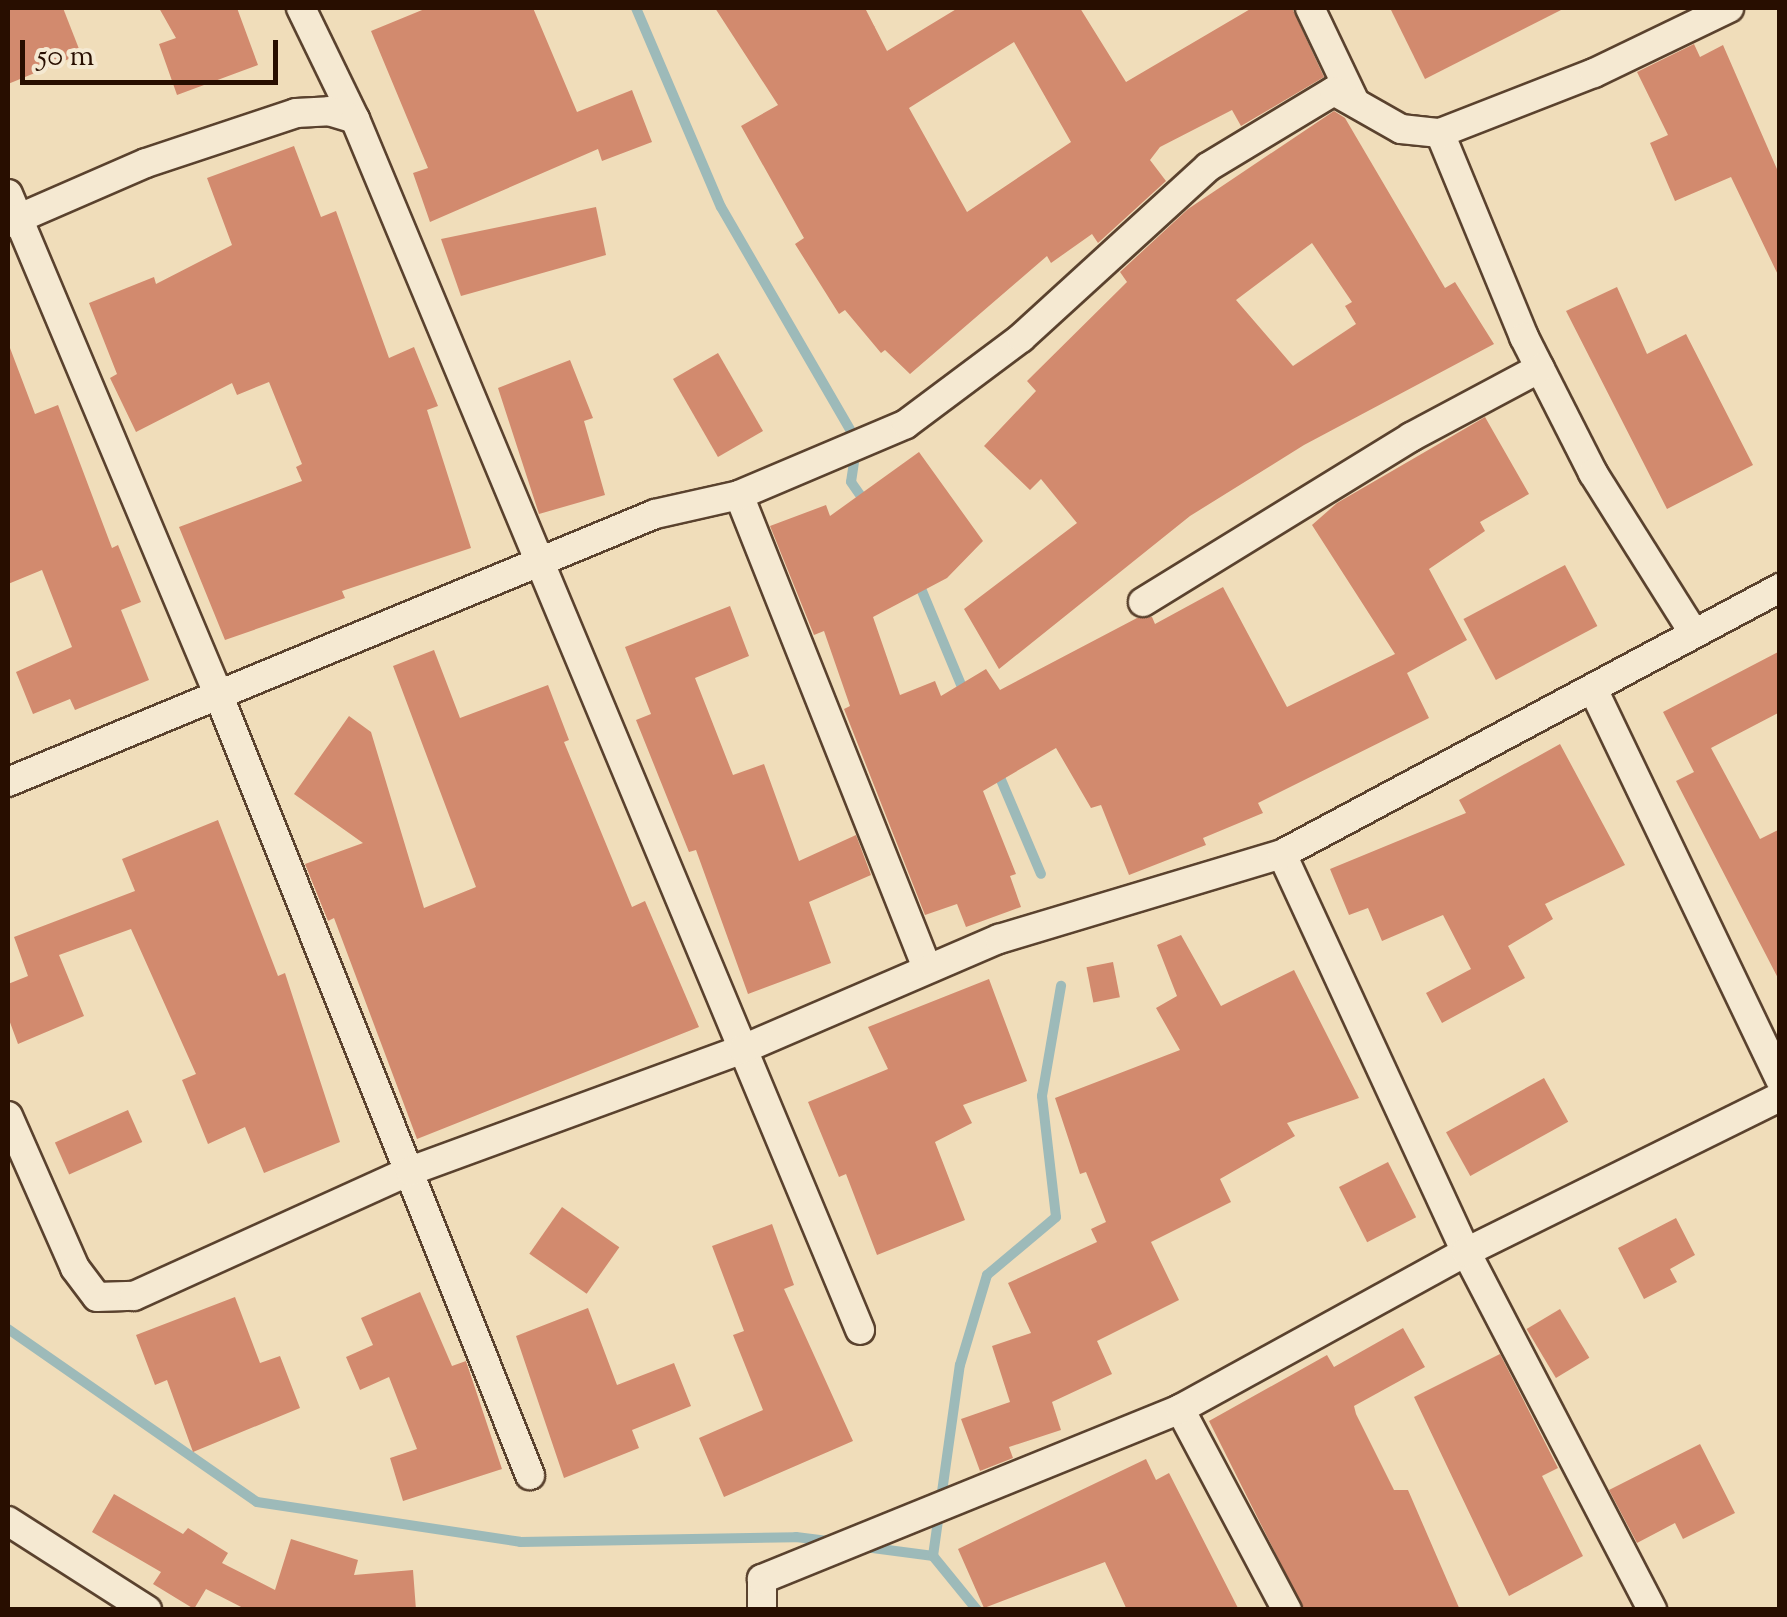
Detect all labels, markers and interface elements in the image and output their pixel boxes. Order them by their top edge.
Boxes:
scale bar [25,20,282,82]
text: 50 m [37,36,94,79]

